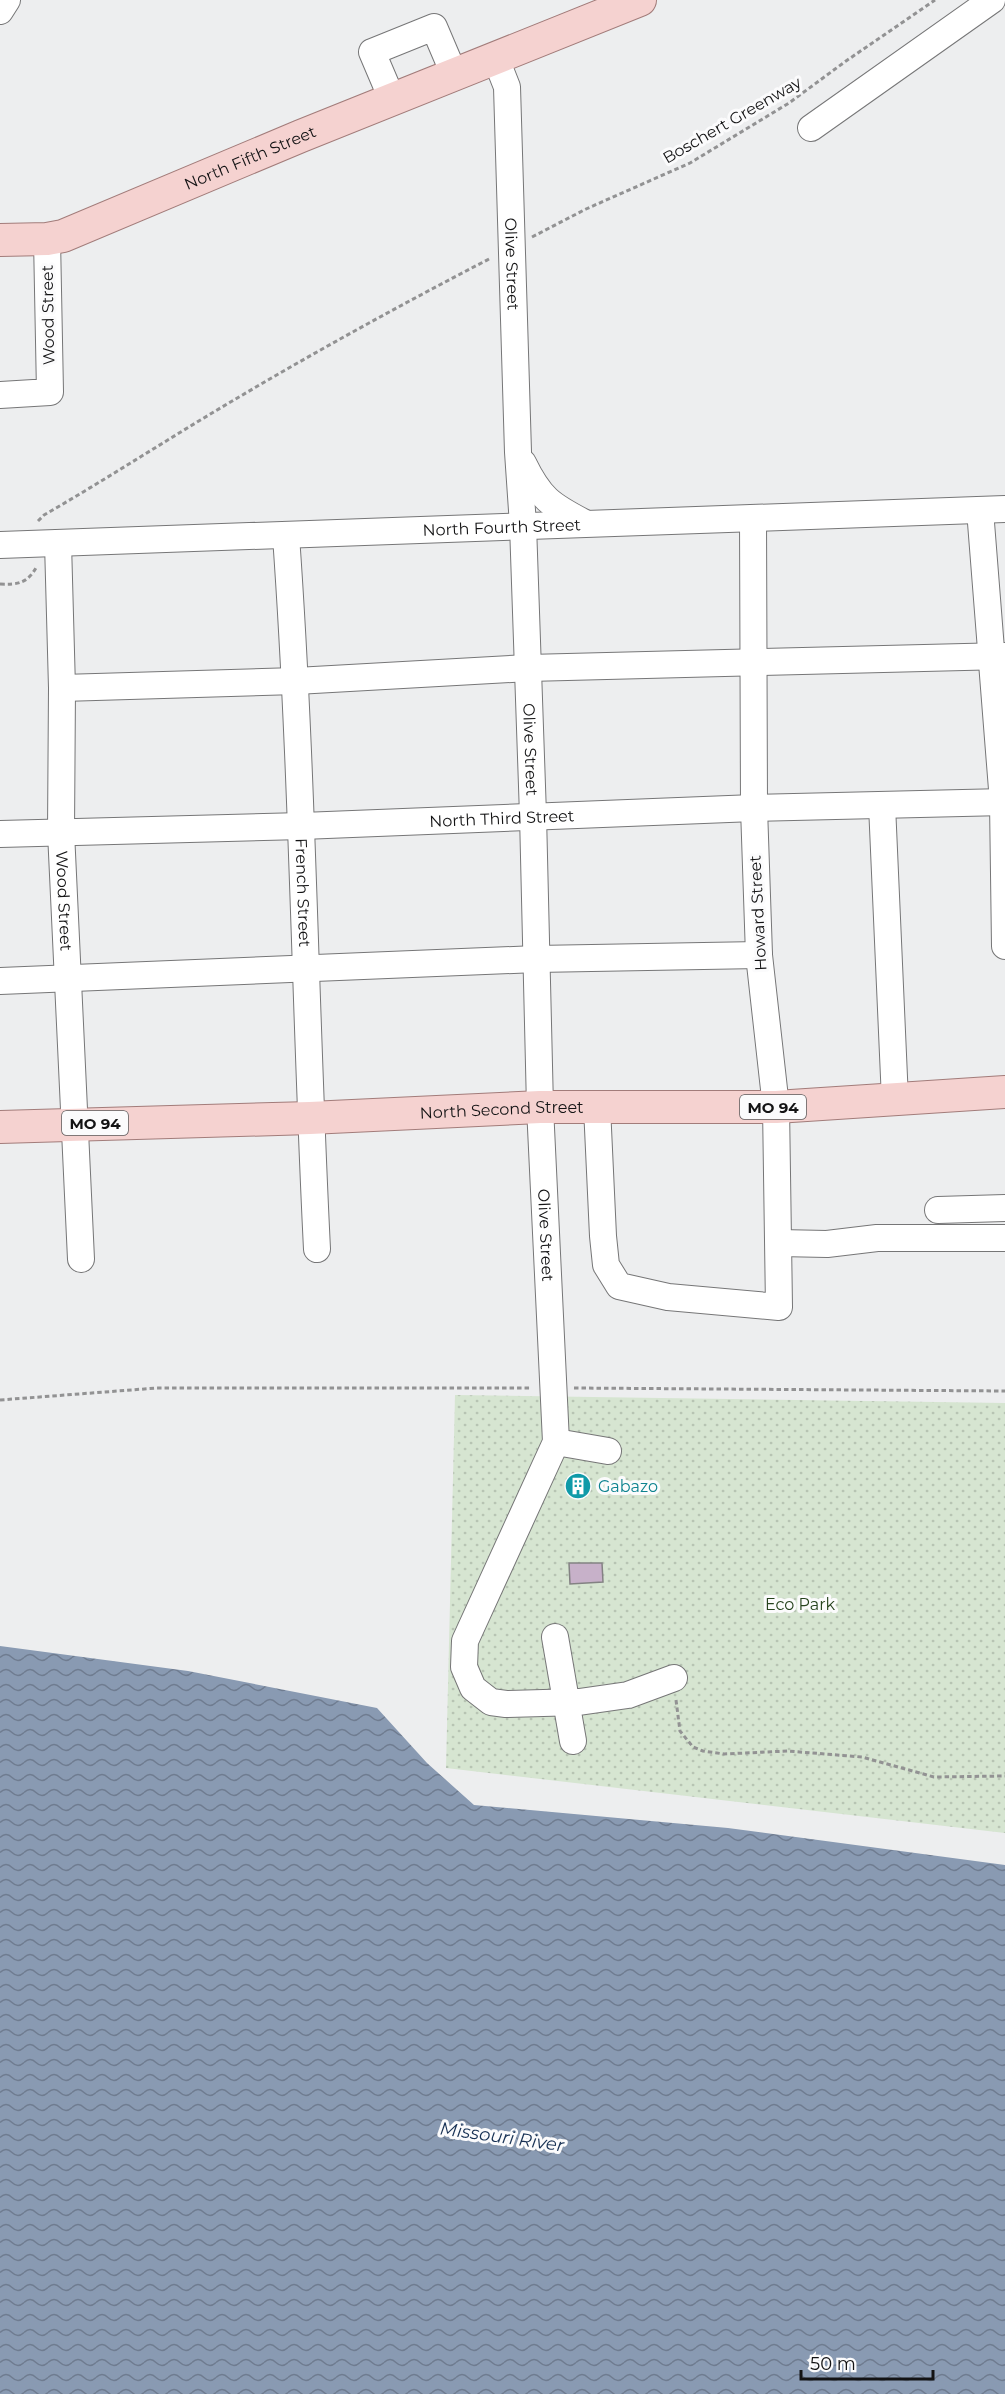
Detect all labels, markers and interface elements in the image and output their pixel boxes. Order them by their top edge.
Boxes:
street label: Boschert Greenway [659,72,805,167]
street label: North Fifth Street [181,121,319,194]
street label: Olive Street [501,217,523,311]
street label: Wood Street [38,264,58,365]
street label: North Fourth Street [422,515,582,539]
street label: Olive Street [520,703,542,797]
street label: North Third Street [429,806,575,830]
street label: French Street [292,838,315,948]
street label: Wood Street [52,850,76,952]
street label: Howard Street [745,854,771,971]
road number: MO 94 [740,1095,806,1119]
street label: North Second Street [419,1098,584,1122]
road number: MO 94 [62,1111,128,1135]
street label: Olive Street [534,1188,558,1282]
building icon: Gabazo [563,1471,593,1501]
place label: Gabazo [598,1477,658,1496]
park label: Eco Park [765,1595,836,1614]
water label: Missouri River [439,2117,566,2157]
scale bar [801,2343,933,2381]
text: 50 m [810,2353,856,2375]

